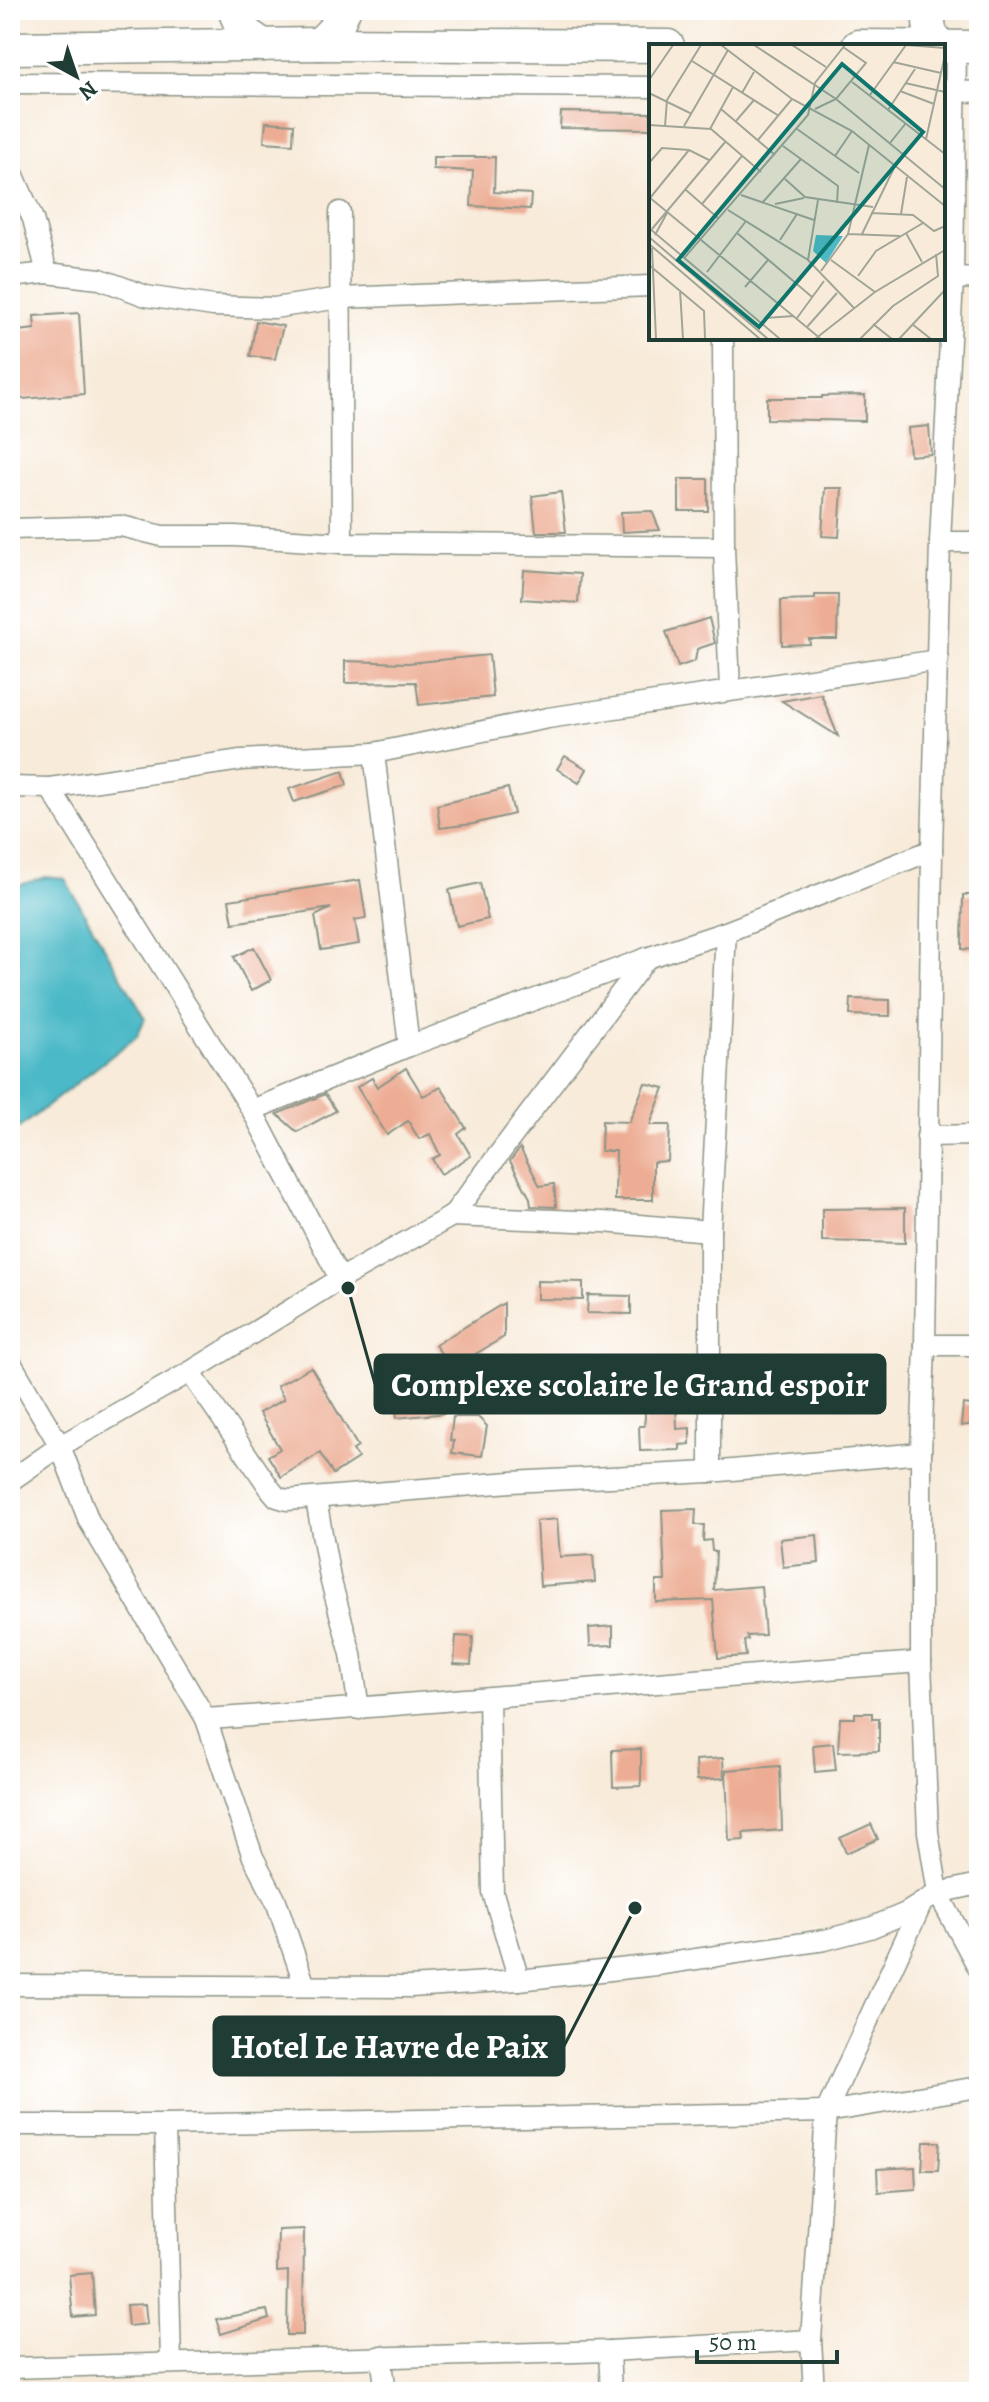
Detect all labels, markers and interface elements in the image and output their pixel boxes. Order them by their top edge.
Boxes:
north arrow [36,36,116,116]
inset map [649,44,945,340]
text: N [72,74,104,107]
callout: Complexe scolaire le Grand espoir [375,1355,885,1413]
text: Complexe scolaire le Grand espoir [391,1361,869,1408]
callout: Hotel Le Havre de Paix [214,2017,564,2075]
text: Hotel Le Havre de Paix [230,2023,548,2070]
scale bar [697,2314,837,2364]
text: 50 m [709,2326,757,2358]

